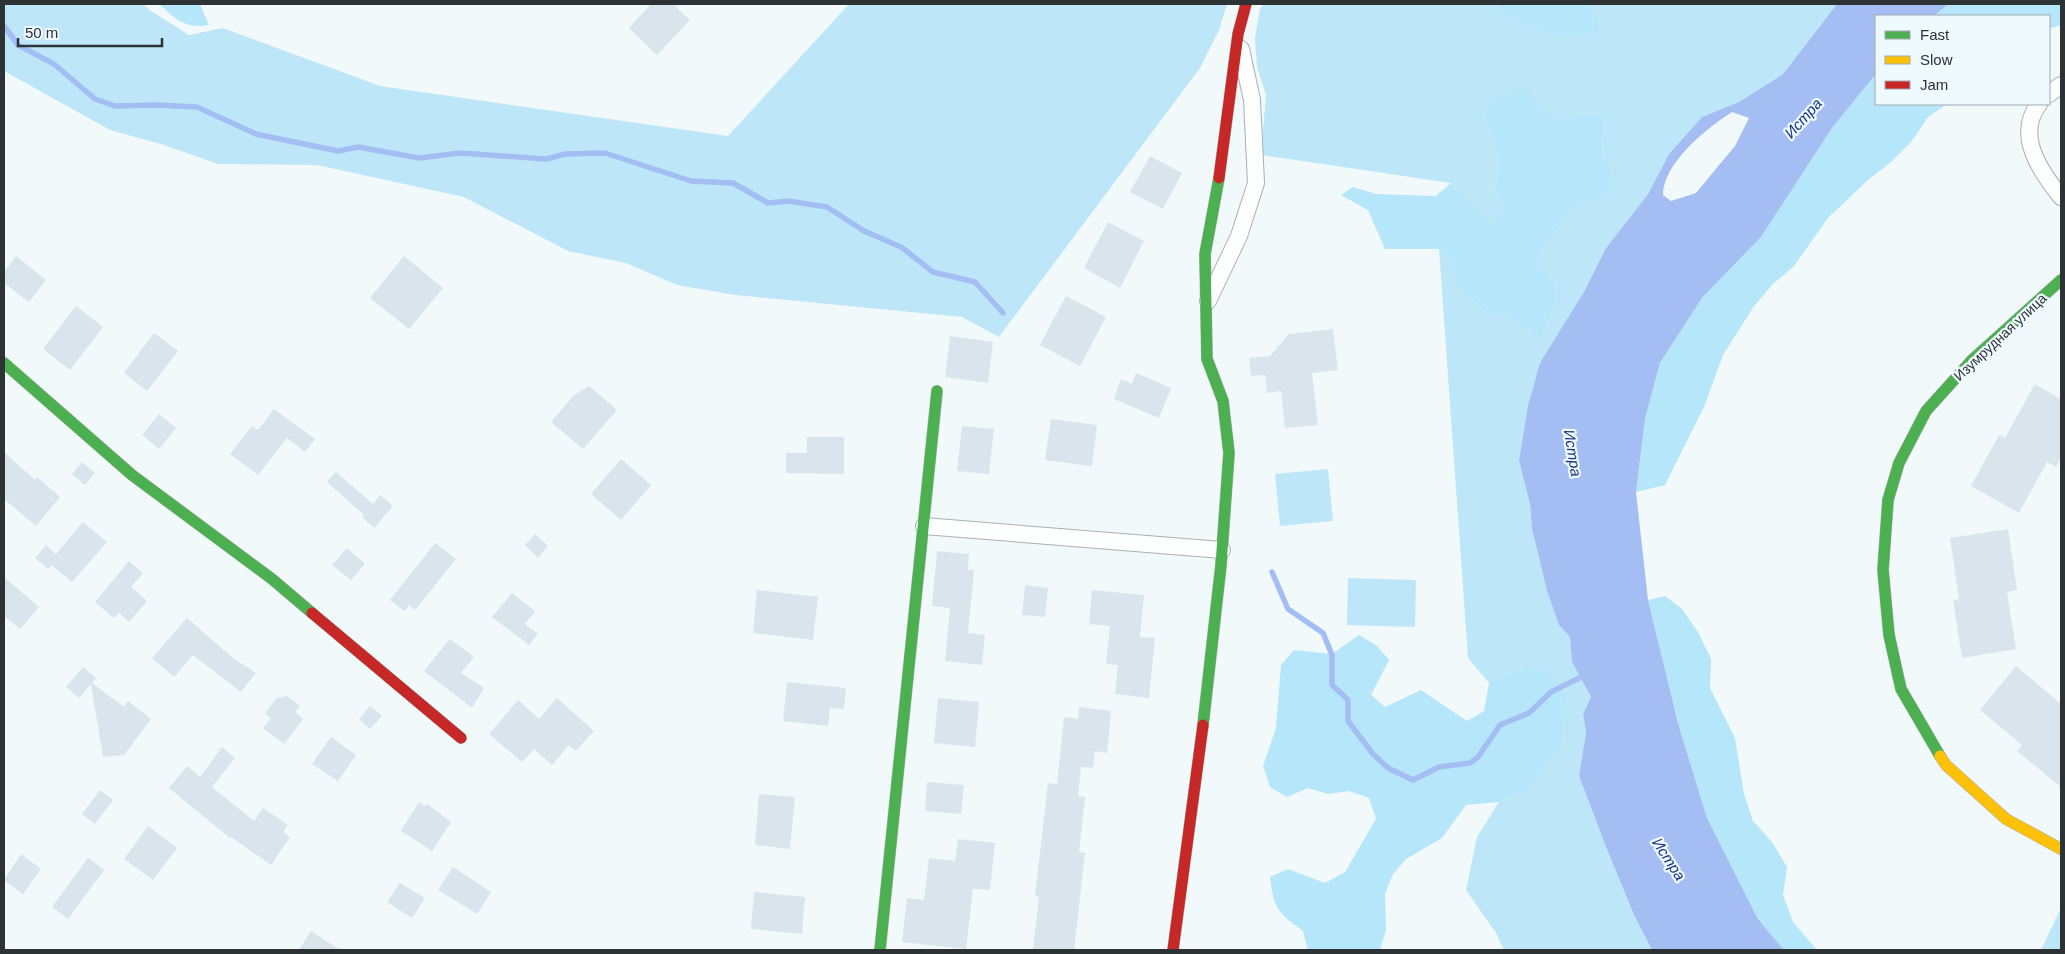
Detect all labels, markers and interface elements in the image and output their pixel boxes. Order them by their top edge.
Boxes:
scale bar [18,15,161,47]
legend [1875,15,2050,105]
text: 50 m [25,24,58,41]
text: Fast [1920,26,1950,43]
text: Slow [1920,51,1953,68]
text: Jam [1920,76,1948,93]
water label: Истра [1781,95,1825,141]
street label: Изумрудная улица [1950,290,2050,384]
water label: Истра [1561,428,1585,478]
water label: Истра [1649,835,1689,883]

